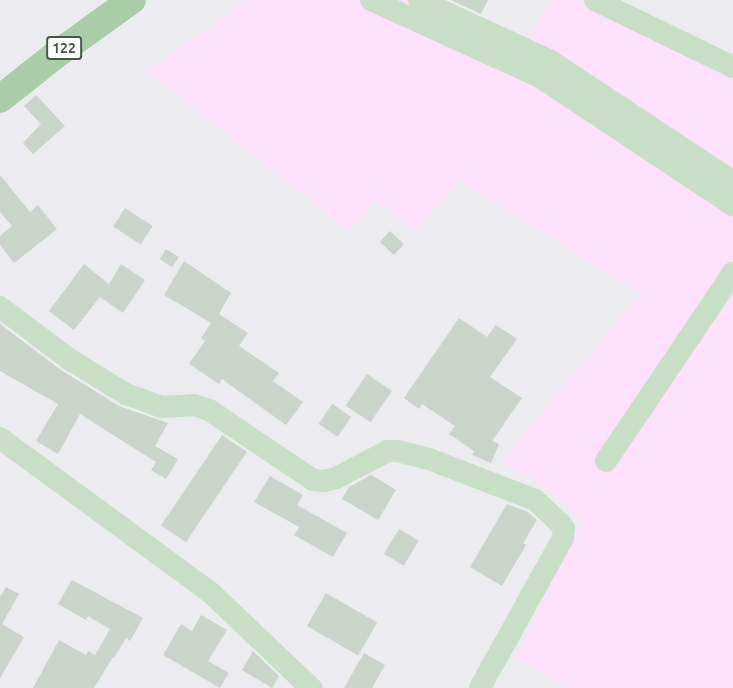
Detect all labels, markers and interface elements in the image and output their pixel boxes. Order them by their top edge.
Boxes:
road number: 122 [46,37,82,59]

